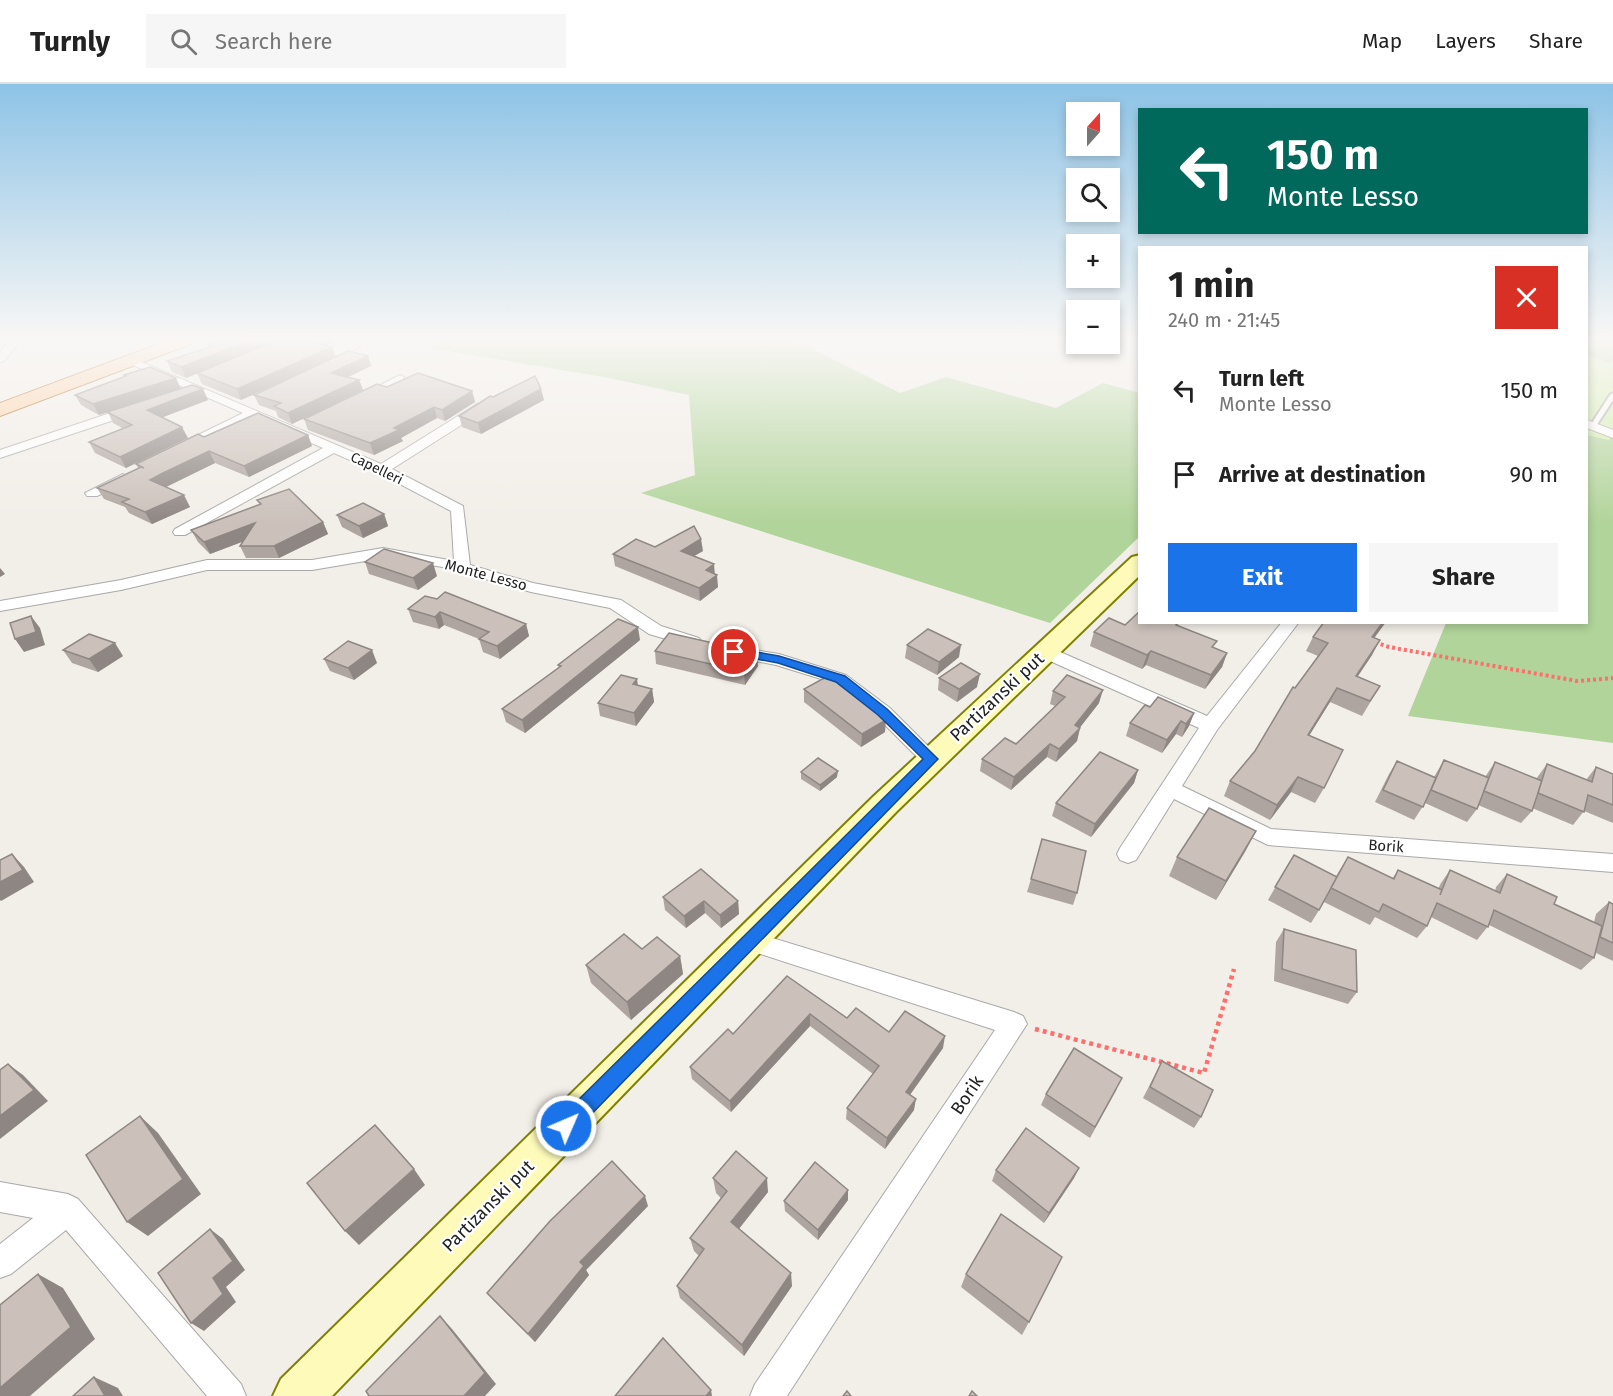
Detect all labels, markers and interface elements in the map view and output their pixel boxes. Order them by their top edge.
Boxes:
search box [146,14,566,68]
text: Turnly [30,25,110,58]
icon: search [167,25,200,58]
text: Search here [215,28,332,55]
text: Map [1362,28,1402,54]
text: Layers [1435,28,1496,54]
text: Share [1529,28,1583,54]
north arrow [1066,102,1120,156]
map controls [1066,102,1120,354]
text: 150 m [1267,130,1379,180]
icon: left [1168,132,1246,210]
button: search [1066,168,1120,222]
text: Monte Lesso [1267,181,1419,213]
button: + [1066,234,1120,288]
text: 1 min [1168,263,1255,307]
button: close [1495,266,1558,329]
button: − [1066,300,1120,354]
text: 240 m · 21:45 [1168,308,1280,332]
text: Turn left [1219,365,1304,392]
icon: left [1168,374,1201,407]
text: 150 m [1500,377,1558,404]
text: Monte Lesso [1219,392,1332,416]
street label: Capelleri [348,448,406,488]
icon: arrive [1168,458,1201,491]
text: Arrive at destination [1219,461,1426,488]
text: 90 m [1509,461,1558,488]
button: Exit [1168,543,1357,612]
button: Share [1369,543,1558,612]
street label: Monte Lesso [443,555,529,595]
pin [708,626,759,677]
icon: arrive [717,635,750,668]
street label: Partizanski put [945,647,1049,746]
street label: Borik [1368,836,1405,856]
street label: Borik [946,1071,988,1119]
position arrow [534,1094,598,1158]
street label: Partizanski put [437,1155,539,1257]

